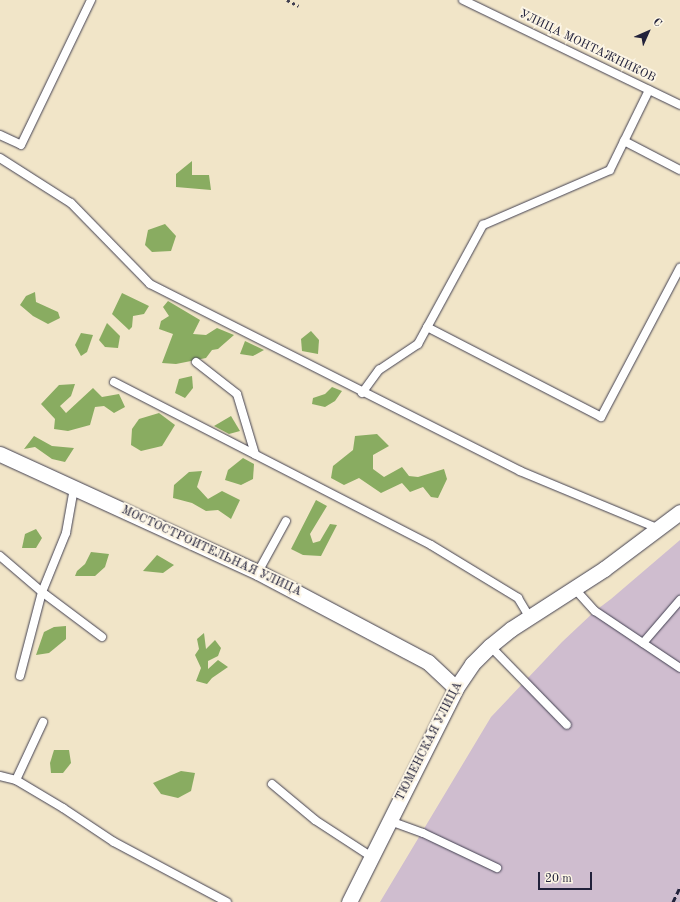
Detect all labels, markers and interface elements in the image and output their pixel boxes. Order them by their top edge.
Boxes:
street label: УЛИЦА МОНТАЖНИКОВ [517,8,657,86]
north arrow [628,12,668,52]
text: С [650,17,663,30]
street label: МОСТОСТРОИТЕЛЬНАЯ УЛИЦА [119,504,303,600]
street label: ТЮМЕНСКАЯ УЛИЦА [394,680,466,804]
scale bar [540,864,594,890]
text: 20 m [545,873,572,885]

